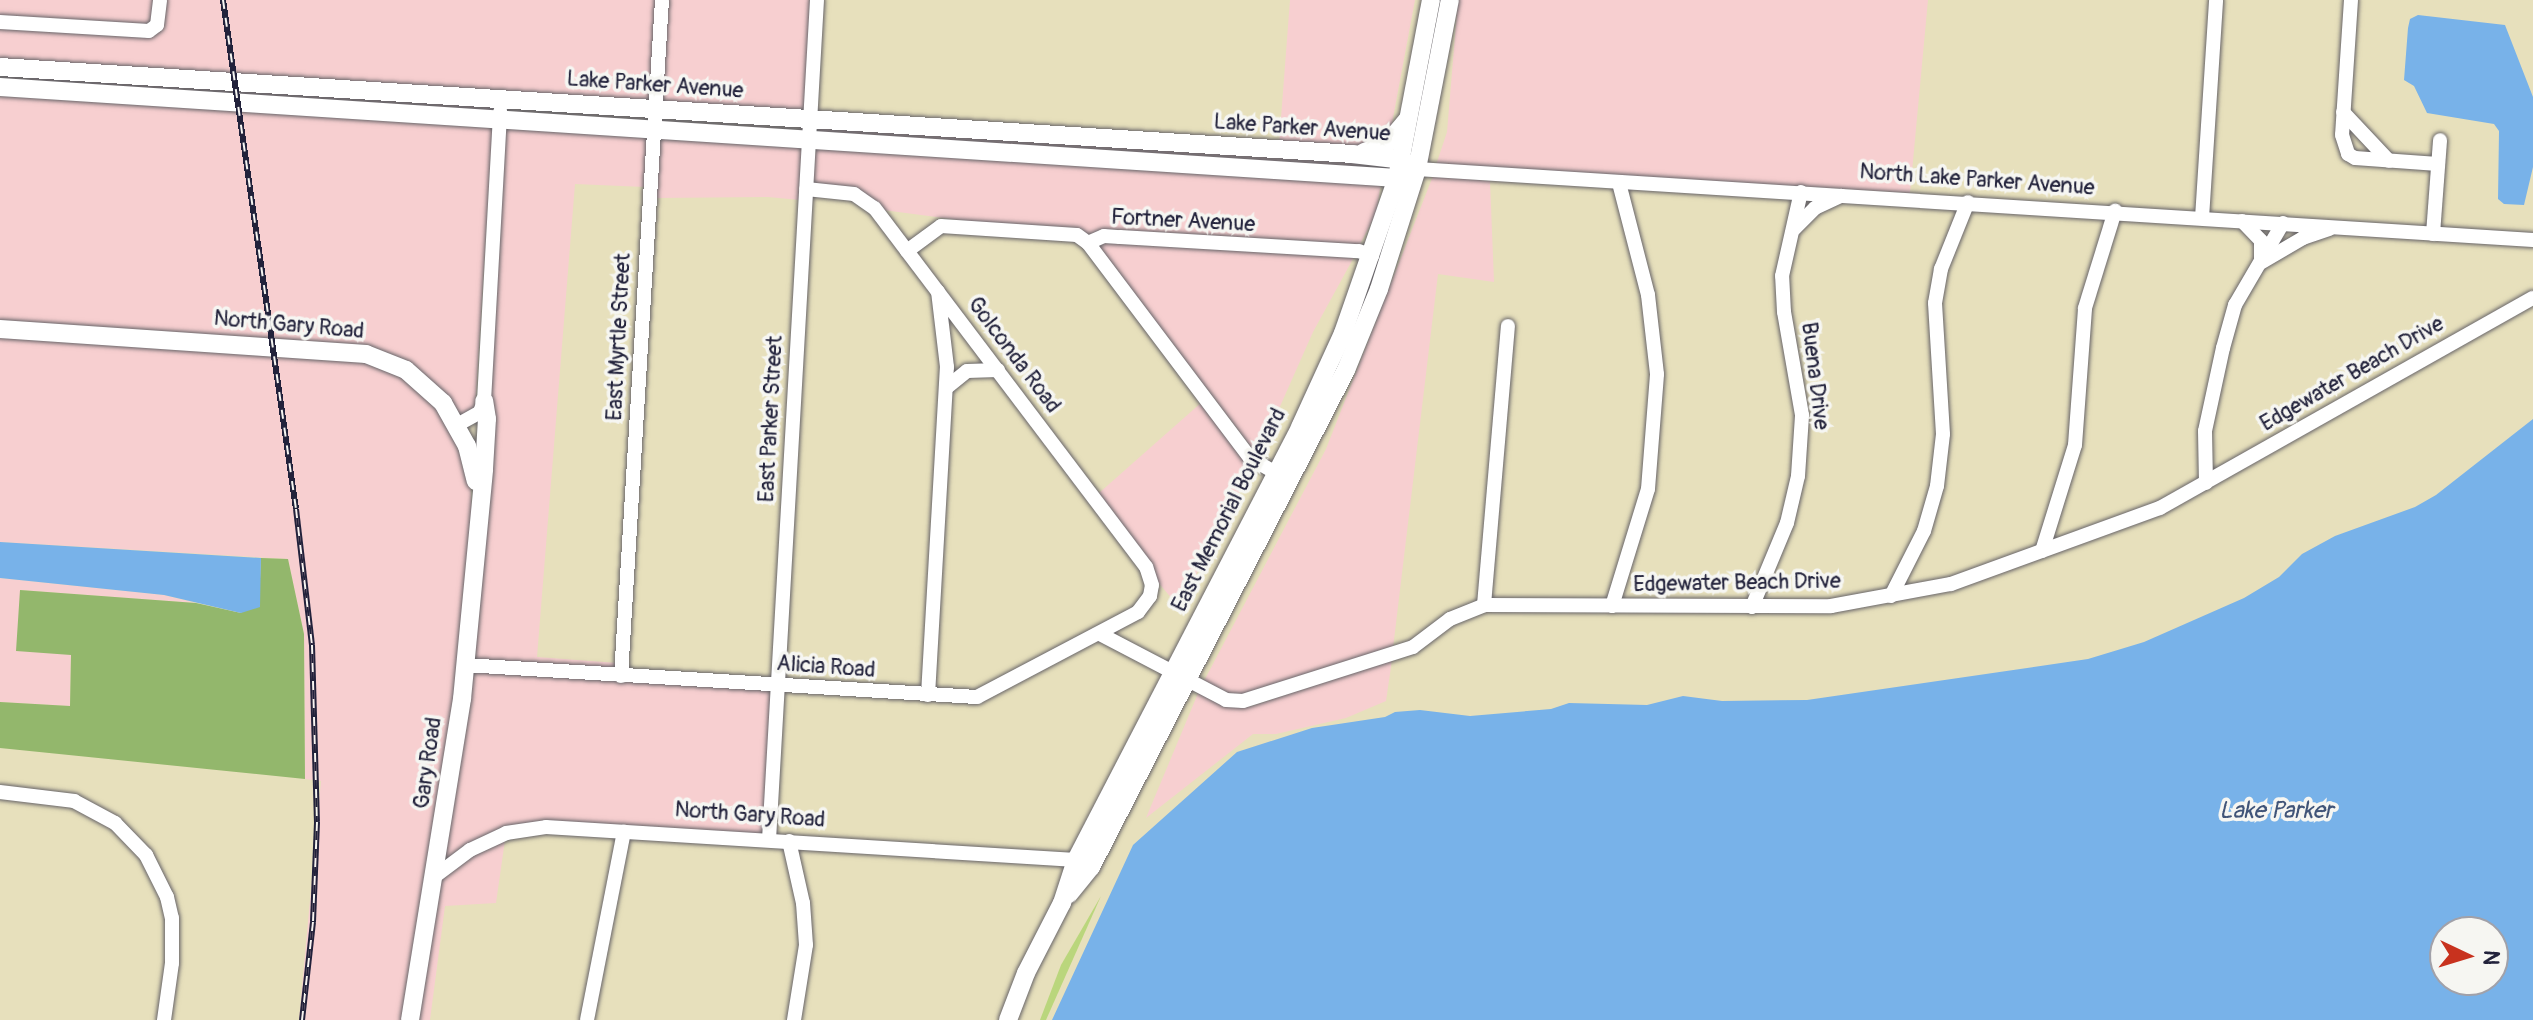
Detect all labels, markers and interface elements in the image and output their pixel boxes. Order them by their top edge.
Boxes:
street label: Lake Parker Avenue [566,66,744,104]
street label: Lake Parker Avenue [1213,109,1391,147]
street label: North Lake Parker Avenue [1859,159,2095,201]
street label: Fortner Avenue [1110,204,1256,238]
street label: East Myrtle Street [601,253,637,421]
street label: Golconda Road [962,292,1066,418]
street label: North Gary Road [213,305,365,345]
street label: Edgewater Beach Drive [2256,311,2448,437]
street label: Buena Drive [1795,321,1835,431]
street label: East Parker Street [753,335,789,503]
street label: East Memorial Boulevard [1166,404,1292,616]
street label: Edgewater Beach Drive [1633,568,1841,598]
street label: Alicia Road [776,650,876,684]
street label: Gary Road [408,715,448,811]
street label: North Gary Road [674,797,826,833]
water label: Lake Parker [2219,797,2333,825]
north arrow [2429,916,2509,996]
text: N [2476,949,2505,966]

